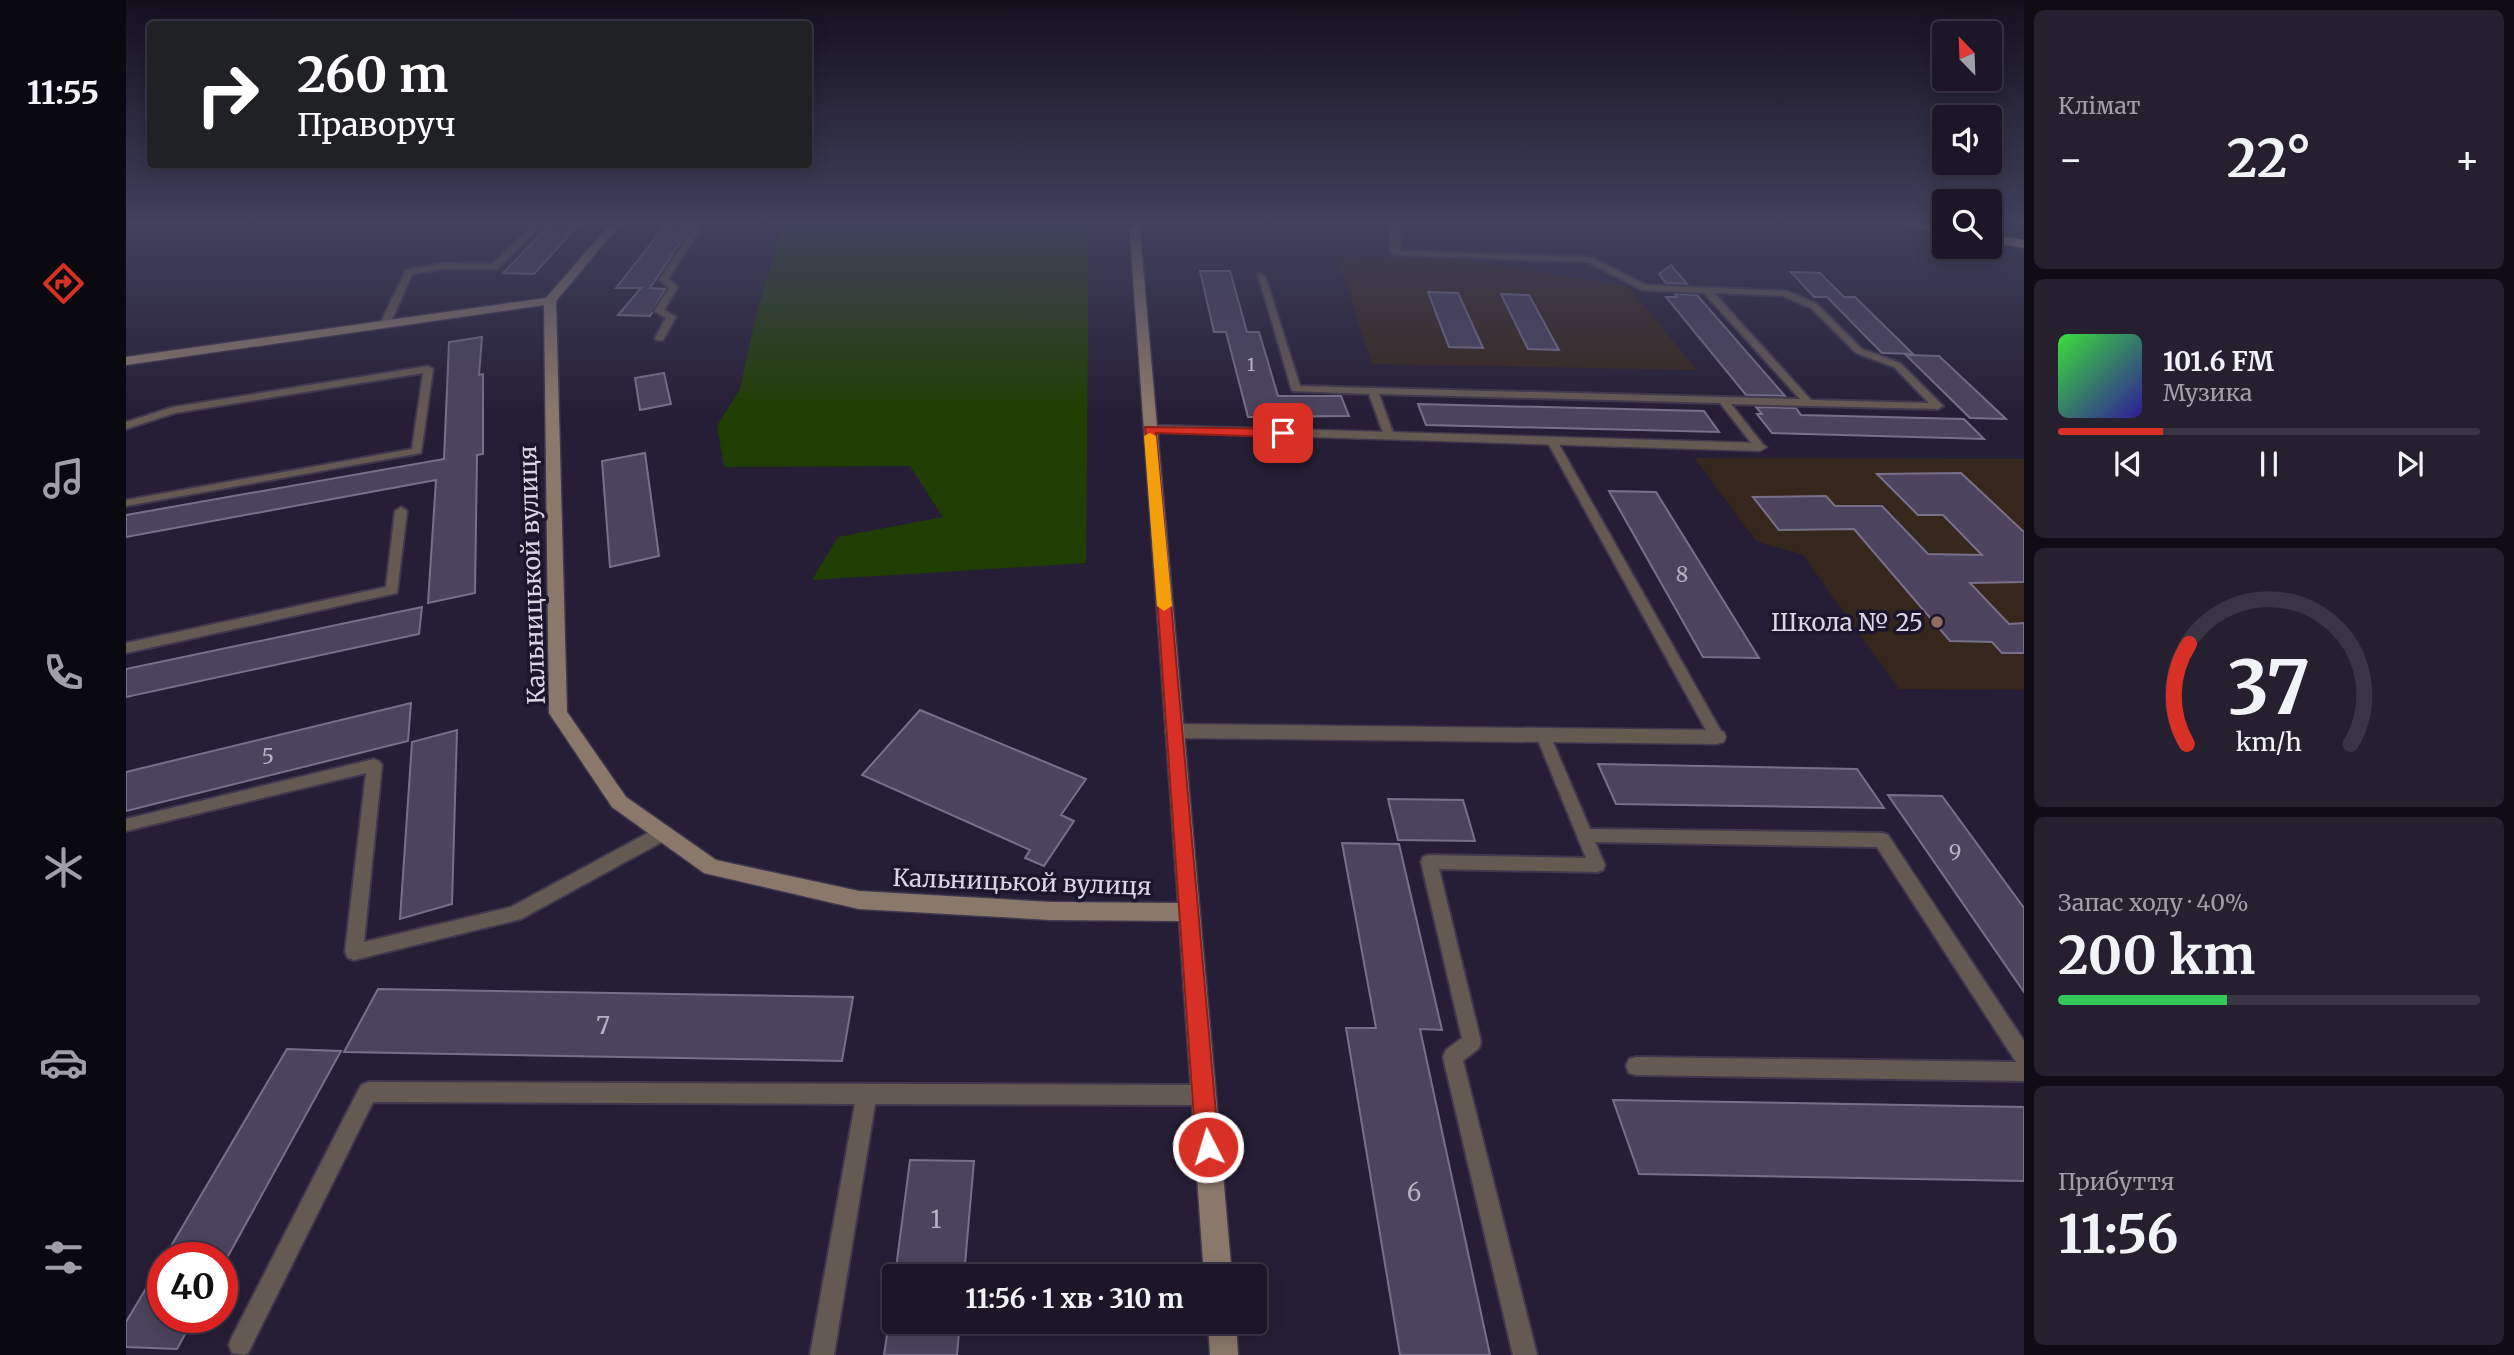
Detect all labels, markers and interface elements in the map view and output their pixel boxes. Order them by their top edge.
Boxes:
north arrow [1932,21,2002,91]
map controls [1932,21,2002,259]
text: 260 m [297,44,448,105]
icon: right [182,49,273,140]
text: 11:55 [27,73,99,113]
text: Клімат [2058,91,2140,120]
text: Праворуч [297,105,456,145]
button: sound [1932,105,2002,175]
text: 22° [2227,126,2311,191]
text: − [2058,136,2083,183]
text: + [2455,136,2480,183]
button: search [1932,189,2002,259]
icon: directions [39,259,88,308]
text: 101.6 FM [2163,345,2274,378]
house number: 1 [1247,353,1255,376]
text: Музика [2163,378,2252,407]
pin [1253,403,1313,463]
icon: arrive [1264,414,1302,452]
street label: Кальницькой вулиця [512,445,552,705]
icon: previous [2109,445,2147,483]
icon: pause [2250,445,2288,483]
icon: next [2391,445,2429,483]
icon: music [39,454,88,503]
house number: 8 [1676,561,1688,588]
place label: Школа № 25 [1771,607,1923,638]
marker: Школа № 25 [1929,614,1945,630]
text: 37 [2228,642,2310,734]
icon: phone [39,648,88,697]
text: km/h [2236,725,2302,757]
house number: 5 [262,743,274,770]
house number: 9 [1949,839,1961,866]
icon: climate [39,843,88,892]
street label: Кальницькой вулиця [892,862,1152,902]
text: Запас ходу · 40% [2058,888,2249,917]
text: 200 km [2058,923,2255,988]
house number: 7 [596,1010,610,1041]
icon: car [39,1038,88,1087]
position arrow [1171,1110,1245,1184]
text: Прибуття [2058,1167,2175,1196]
house number: 6 [1407,1177,1421,1208]
text: 11:56 [2058,1202,2179,1267]
house number: 1 [931,1204,942,1235]
icon: filters [39,1233,88,1282]
speed limit sign: 40 [147,1242,238,1333]
text: 11:56 · 1 хв · 310 m [965,1282,1184,1315]

